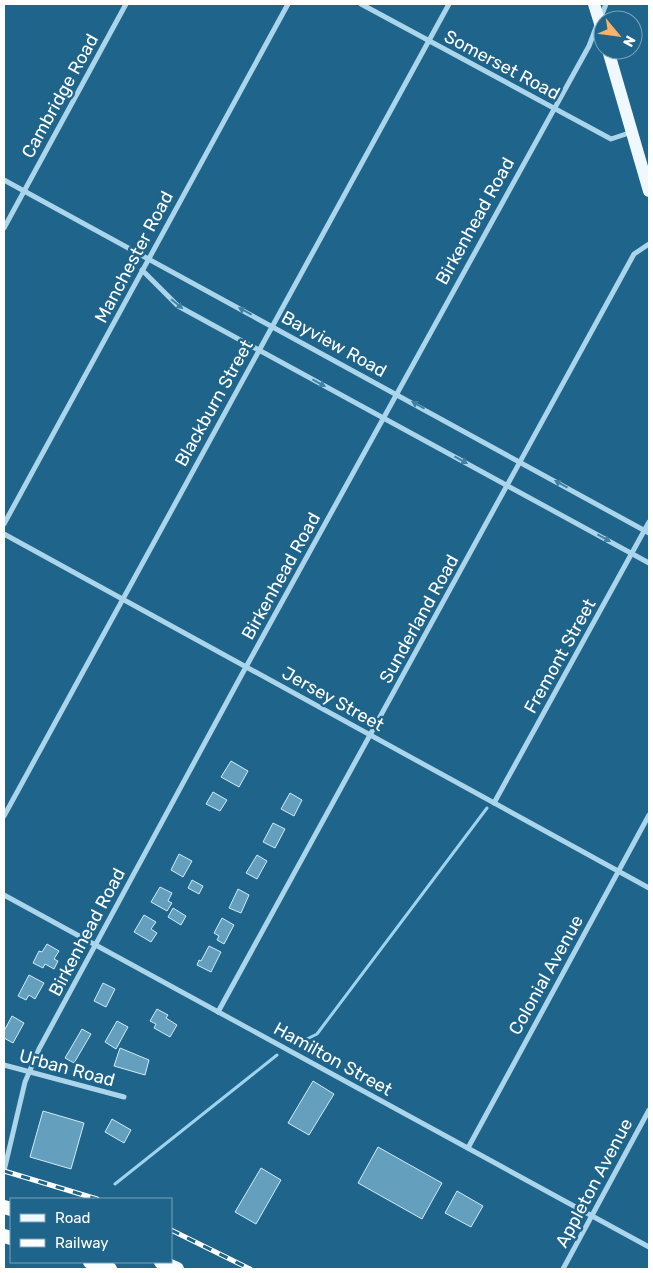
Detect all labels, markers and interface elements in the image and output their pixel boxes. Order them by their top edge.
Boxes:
north arrow [593,10,643,60]
street label: Somerset Road [440,25,564,105]
street label: Cambridge Road [17,30,103,162]
text: N [619,33,639,50]
street label: Birkenhead Road [431,154,519,288]
street label: Manchester Road [90,187,178,327]
one-way arrow [170,298,183,309]
one-way arrow [238,306,252,315]
street label: Bayview Road [278,306,390,382]
street label: Blackburn Street [170,336,258,470]
one-way arrow [312,378,325,387]
one-way arrow [412,401,425,410]
one-way arrow [454,456,469,464]
one-way arrow [553,480,568,488]
street label: Birkenhead Road [237,509,325,643]
one-way arrow [597,534,611,542]
street label: Sunderland Road [375,551,463,687]
street label: Fremont Street [519,595,601,717]
street label: Jersey Street [278,662,388,736]
street label: Birkenhead Road [44,864,130,1000]
street label: Colonial Avenue [504,911,588,1039]
street label: Hamilton Street [270,1017,396,1101]
street label: Urban Road [17,1045,117,1091]
street label: Appleton Avenue [551,1115,637,1251]
legend [10,1198,172,1263]
text: Road [55,1209,91,1227]
text: Railway [55,1234,109,1252]

